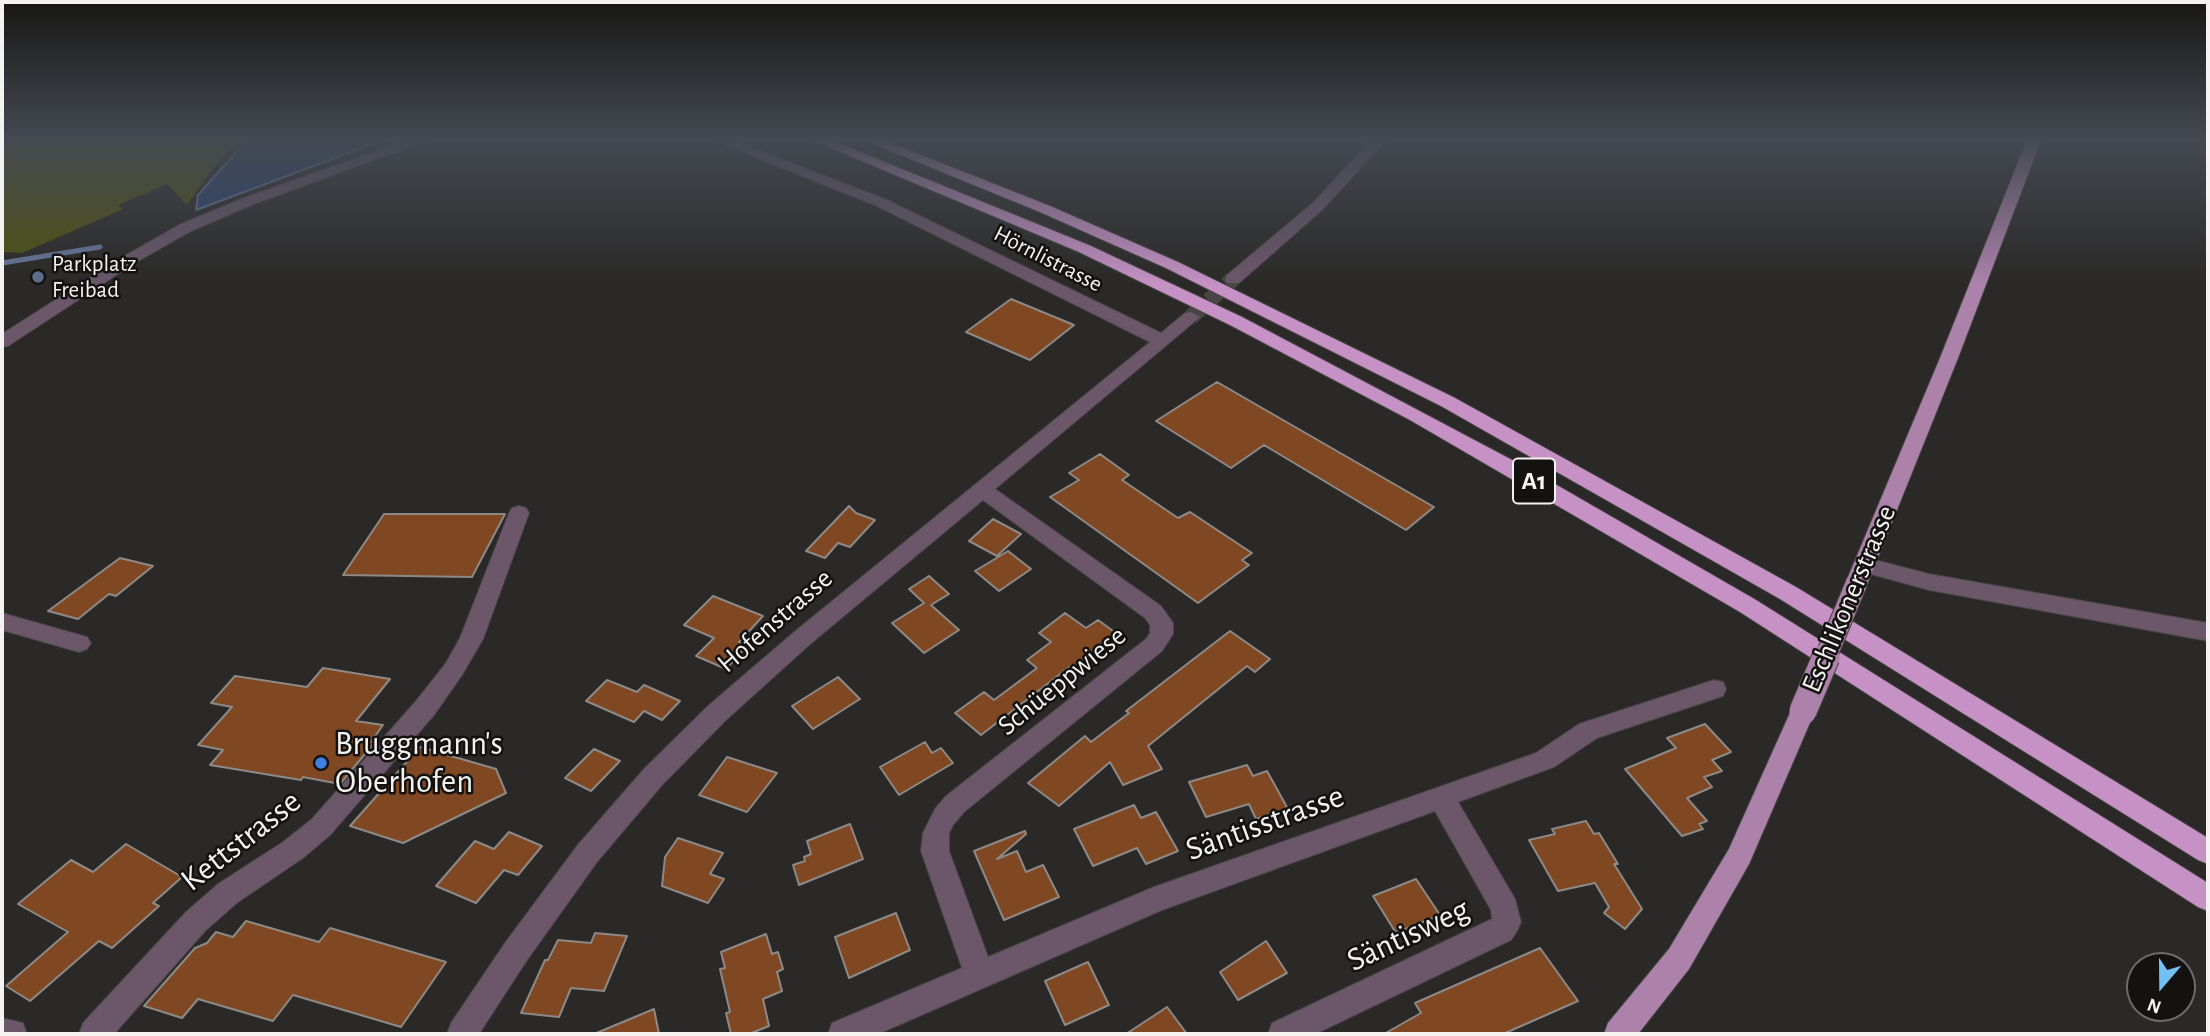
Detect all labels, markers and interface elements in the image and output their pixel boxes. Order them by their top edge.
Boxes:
street label: Hörnlistrasse [989,220,1107,298]
place label: Parkplatz Freibad [52,250,137,304]
marker: Parkplatz Freibad [30,269,46,285]
road number: A1 [1513,458,1555,503]
street label: Eschlikonerstrasse [1795,501,1903,697]
street label: Hofenstrasse [710,562,840,680]
street label: Schüeppwiese [991,619,1133,743]
place label: Bruggmann's Oberhofen [335,724,503,802]
marker: Bruggmann's Oberhofen [313,755,329,771]
street label: Säntisstrasse [1180,776,1350,870]
street label: Kettstrasse [173,782,309,900]
street label: Säntisweg [1341,890,1475,980]
north arrow [2126,952,2196,1022]
text: N [2145,994,2164,1017]

